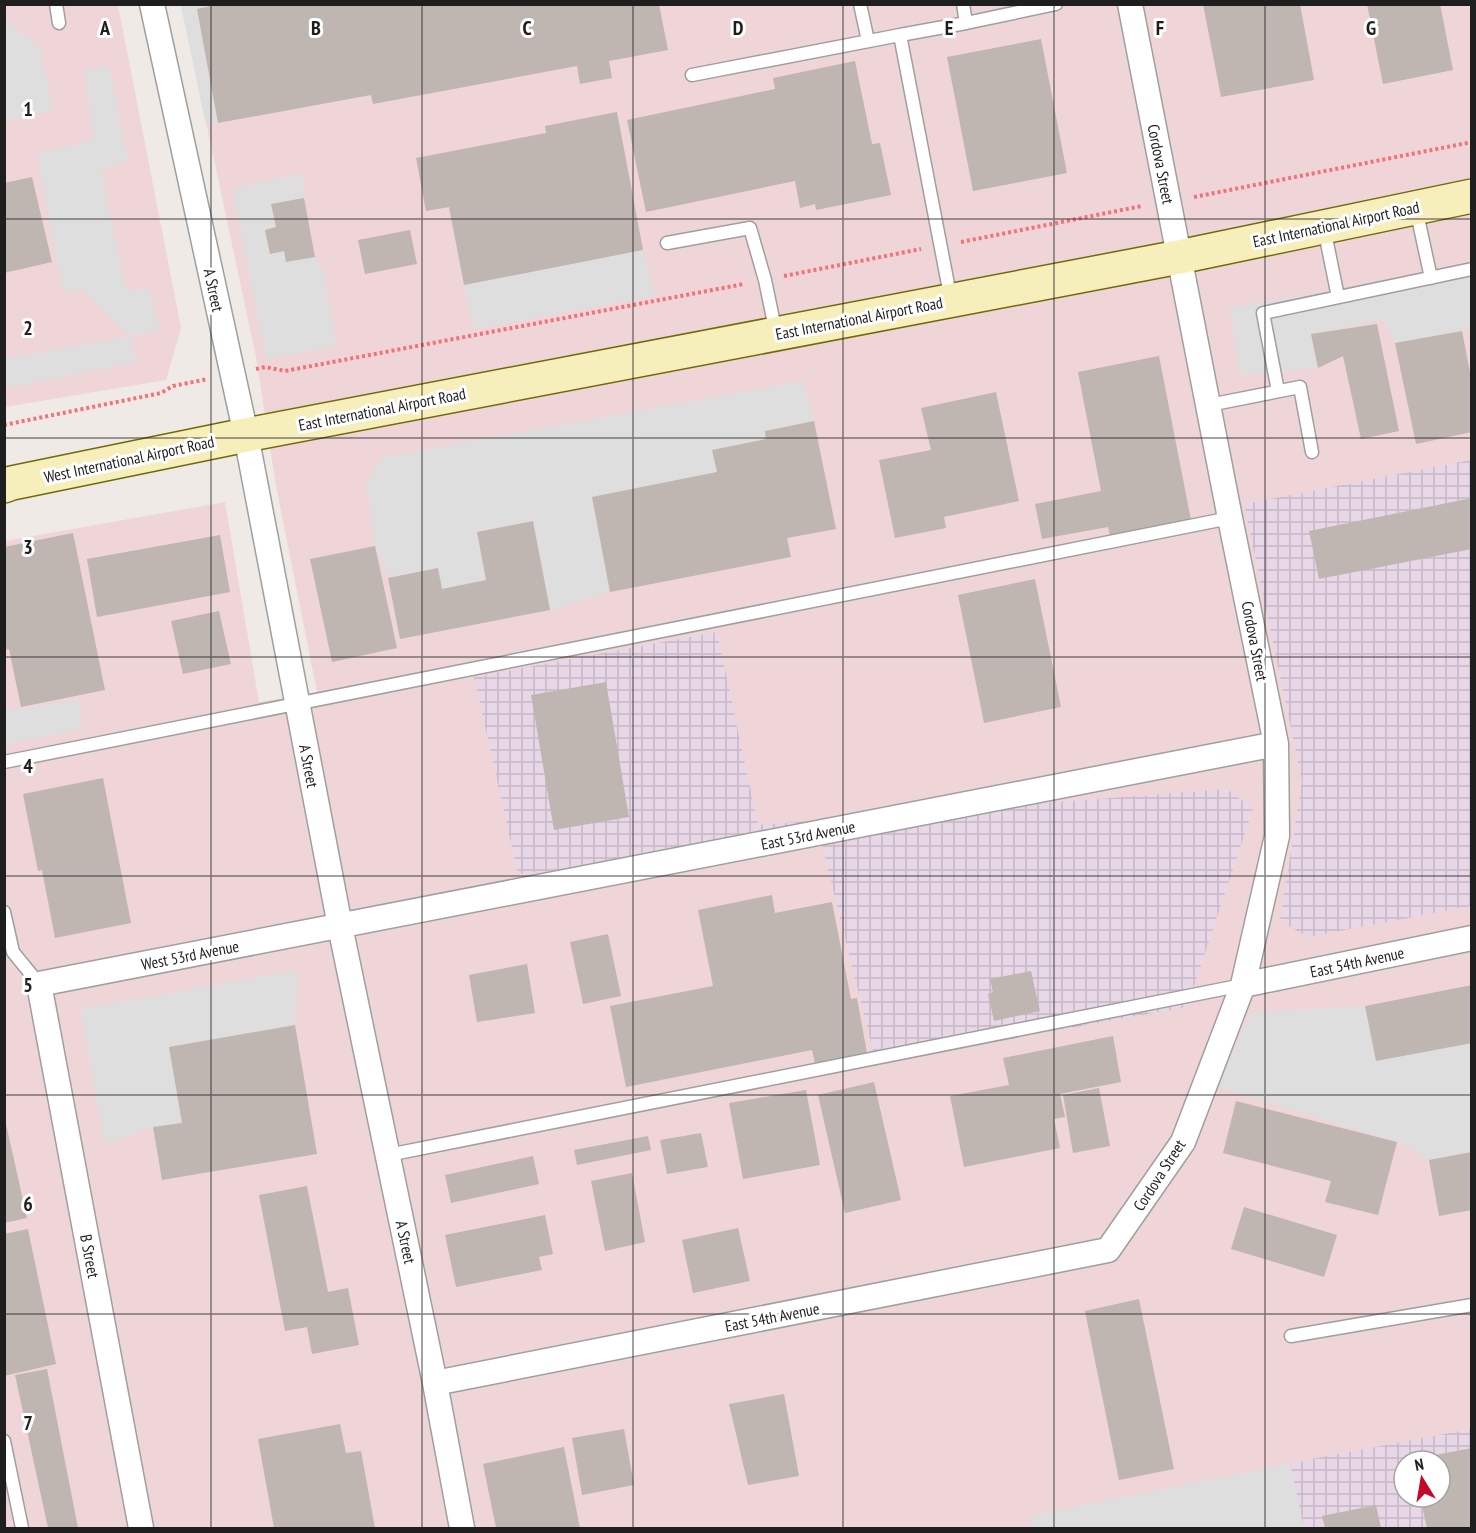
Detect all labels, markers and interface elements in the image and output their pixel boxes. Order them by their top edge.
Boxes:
text: A [99,15,111,41]
text: B [311,15,321,41]
text: C [522,15,532,41]
text: D [733,15,744,41]
text: E [945,15,953,41]
text: F [1156,15,1164,41]
text: G [1366,15,1376,41]
text: 1 [23,96,33,122]
street label: Cordova Street [1143,122,1179,206]
street label: East International Airport Road [1251,197,1421,251]
street label: A Street [200,267,228,314]
street label: East International Airport Road [774,292,944,344]
text: 2 [23,315,33,341]
street label: East International Airport Road [297,383,467,435]
street label: West International Airport Road [42,431,216,487]
text: 3 [23,534,33,560]
street label: Cordova Street [1237,599,1273,683]
street label: A Street [295,743,323,790]
text: 4 [23,753,33,779]
street label: East 53rd Avenue [759,816,857,854]
street label: West 53rd Avenue [139,936,241,974]
street label: East 54th Avenue [1308,942,1406,982]
text: 5 [23,972,33,998]
street label: Cordova Street [1129,1135,1190,1214]
text: 6 [23,1191,33,1217]
street label: A Street [392,1219,420,1266]
street label: B Street [76,1232,104,1280]
street label: East 54th Avenue [723,1298,821,1336]
text: 7 [23,1410,33,1436]
north arrow [1392,1449,1452,1509]
text: N [1413,1454,1425,1475]

